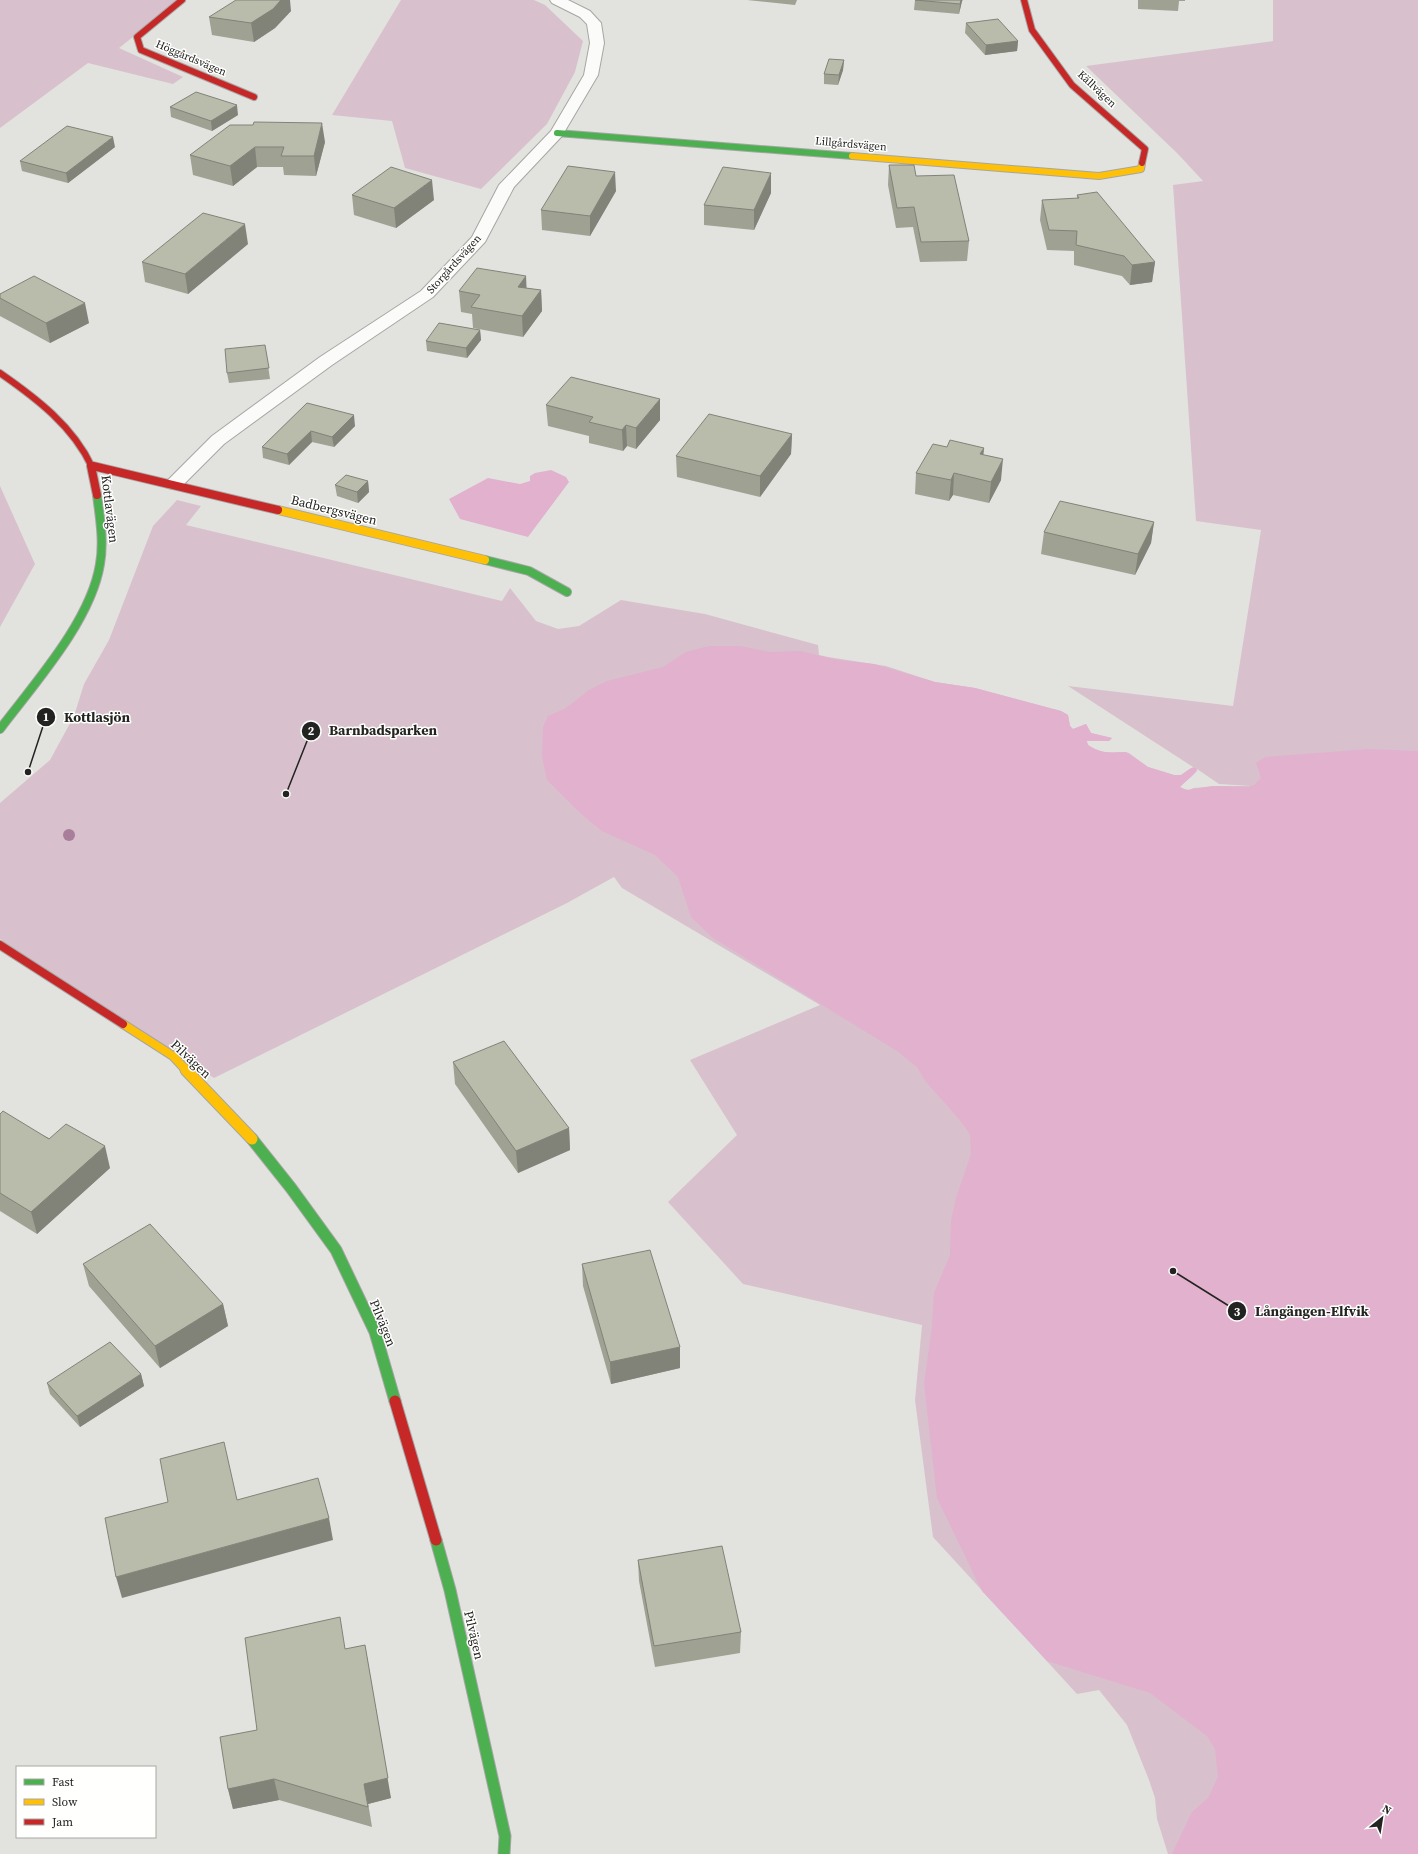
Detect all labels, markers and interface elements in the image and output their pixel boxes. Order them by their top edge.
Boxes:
street label: Höggårdsvägen [153,36,229,80]
street label: Källvägen [1074,67,1120,111]
street label: Lillgårdsvägen [815,133,888,155]
street label: Storgårdsvägen [423,231,485,297]
street label: Kottlavägen [97,474,123,544]
street label: Badbergsvägen [289,491,379,529]
callout: Kottlasjön [36,704,138,730]
text: Kottlasjön [64,707,130,727]
text: 1 [43,709,49,725]
callout: Barnbadsparken [301,718,445,744]
text: Barnbadsparken [329,720,437,740]
text: 2 [308,723,315,739]
street label: Pilvägen [167,1036,215,1082]
street label: Pilvägen [366,1297,400,1349]
callout: Långängen-Elfvik [1227,1298,1377,1324]
text: Långängen-Elfvik [1255,1301,1370,1321]
text: 3 [1234,1304,1241,1320]
street label: Pilvägen [460,1609,488,1661]
legend [16,1766,156,1838]
text: Fast [52,1774,74,1790]
text: Slow [52,1794,78,1810]
north arrow [1362,1798,1402,1838]
text: N [1380,1801,1394,1818]
text: Jam [51,1814,73,1830]

